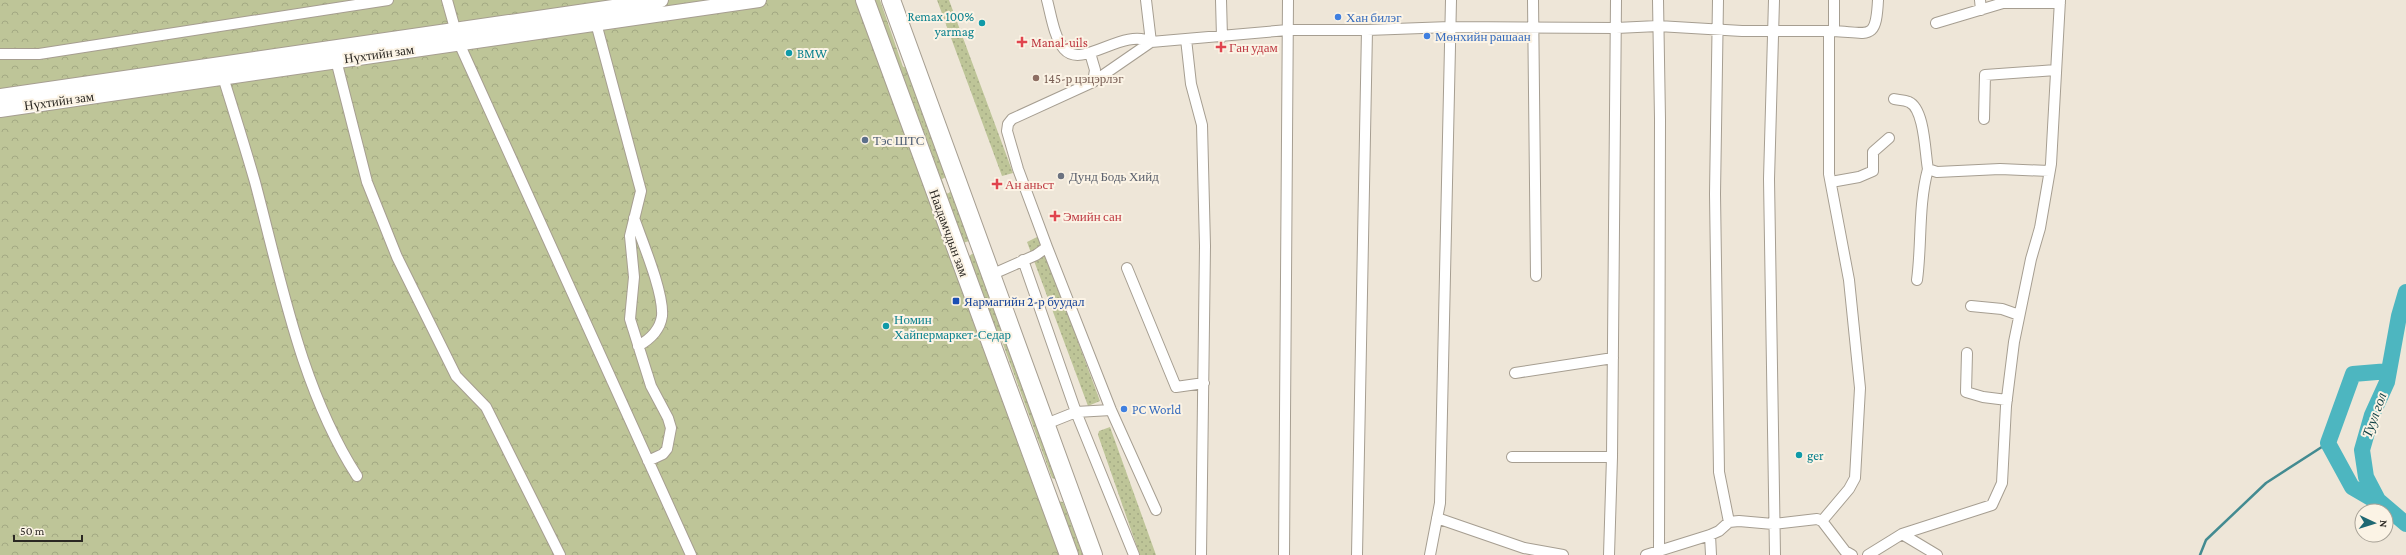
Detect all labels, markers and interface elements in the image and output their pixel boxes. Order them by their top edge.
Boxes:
place label: Remax 100% yarmag [908,9,975,39]
place label: Хан билэг [1346,10,1402,25]
marker: Хан билэг [1333,12,1343,22]
marker: Remax 100% yarmag [977,18,987,28]
place label: Мөнхийн рашаан [1435,29,1531,44]
marker: Мөнхийн рашаан [1422,31,1432,41]
place label: Manal-uils [1031,35,1088,50]
marker: Manal-uils [1016,36,1028,48]
place label: Ган удам [1229,40,1278,55]
street label: Нүхтийн зам [343,42,415,66]
marker: Ган удам [1216,42,1226,52]
place label: BMW [797,46,827,61]
marker: BMW [784,48,794,58]
place label: 145-р цэцэрлэг [1044,71,1124,86]
marker: 145-р цэцэрлэг [1031,73,1041,83]
street label: Нүхтийн зам [23,89,95,113]
place label: Тэс ШТС [873,133,924,148]
marker: Тэс ШТС [860,135,870,145]
place label: Дунд Бодь Хийд [1069,169,1159,184]
marker: Дунд Бодь Хийд [1056,171,1066,181]
place label: Ан аньст [1005,177,1054,192]
marker: Ан аньст [992,179,1002,189]
street label: Наадамчдын зам [926,187,972,279]
place label: Эмийн сан [1063,209,1122,224]
marker: Эмийн сан [1050,211,1060,221]
place label: Яармагийн 2-р буудал [964,294,1085,309]
marker: Яармагийн 2-р буудал [951,296,961,306]
place label: Номин Хайпермаркет-Седар [894,312,1011,342]
marker: Номин Хайпермаркет-Седар [881,321,891,331]
water label: Туул гол [2359,390,2389,440]
place label: PC World [1132,402,1181,417]
marker: PC World [1119,404,1129,414]
place label: ger [1807,448,1824,463]
marker: ger [1794,450,1804,460]
north arrow [2354,503,2394,543]
scale bar [14,517,82,543]
text: N [2378,520,2390,528]
text: 50 m [20,524,45,538]

